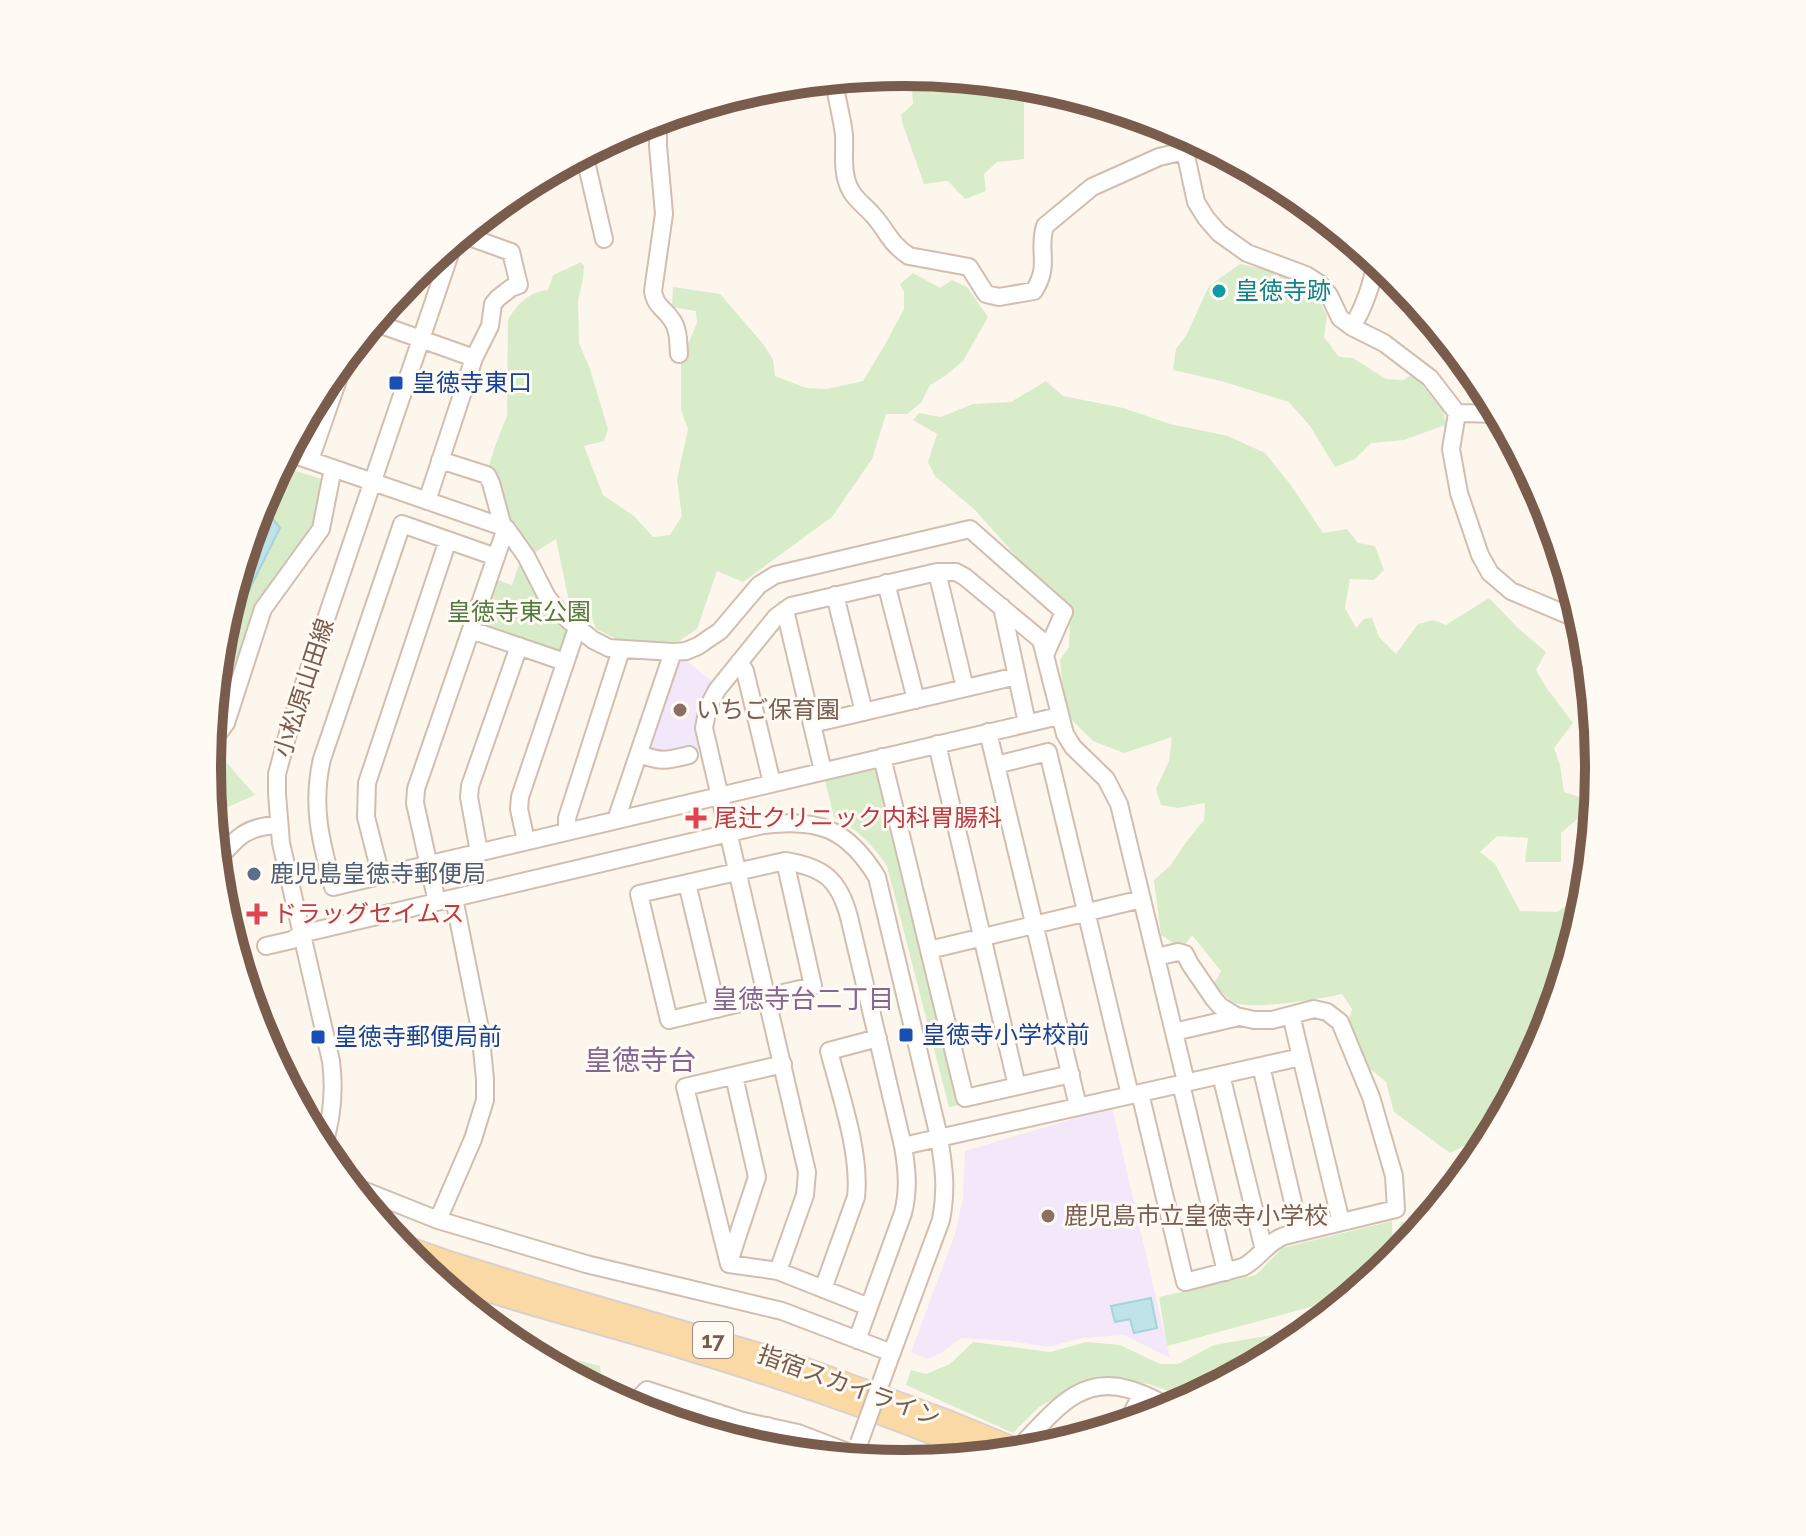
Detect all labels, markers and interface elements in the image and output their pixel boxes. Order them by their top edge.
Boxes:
place label: 皇徳寺跡 [1235,276,1331,305]
marker: 皇徳寺跡 [1210,282,1228,300]
place label: 皇徳寺東口 [412,368,532,397]
marker: 皇徳寺東口 [387,374,405,392]
park label: 皇徳寺東公園 [447,597,591,626]
street label: 小松原山田線 [267,615,340,761]
place label: いちご保育園 [696,695,840,724]
marker: いちご保育園 [671,701,689,719]
place label: 尾辻クリニック内科胃腸科 [714,803,1002,832]
marker: 尾辻クリニック内科胃腸科 [685,807,707,829]
place label: 鹿児島皇徳寺郵便局 [270,859,486,888]
marker: 鹿児島皇徳寺郵便局 [245,865,263,883]
place label: ドラッグセイムス [273,899,465,928]
marker: ドラッグセイムス [248,905,266,923]
district label: 皇徳寺台二丁目 [712,984,894,1014]
place label: 皇徳寺小学校前 [922,1020,1090,1049]
place label: 皇徳寺郵便局前 [334,1022,502,1051]
marker: 皇徳寺小学校前 [897,1026,915,1044]
marker: 皇徳寺郵便局前 [309,1028,327,1046]
district label: 皇徳寺台 [584,1044,696,1077]
place label: 鹿児島市立皇徳寺小学校 [1064,1201,1328,1230]
marker: 鹿児島市立皇徳寺小学校 [1039,1207,1057,1225]
road number: 17 [693,1322,733,1358]
street label: 指宿スカイライン [754,1339,944,1432]

